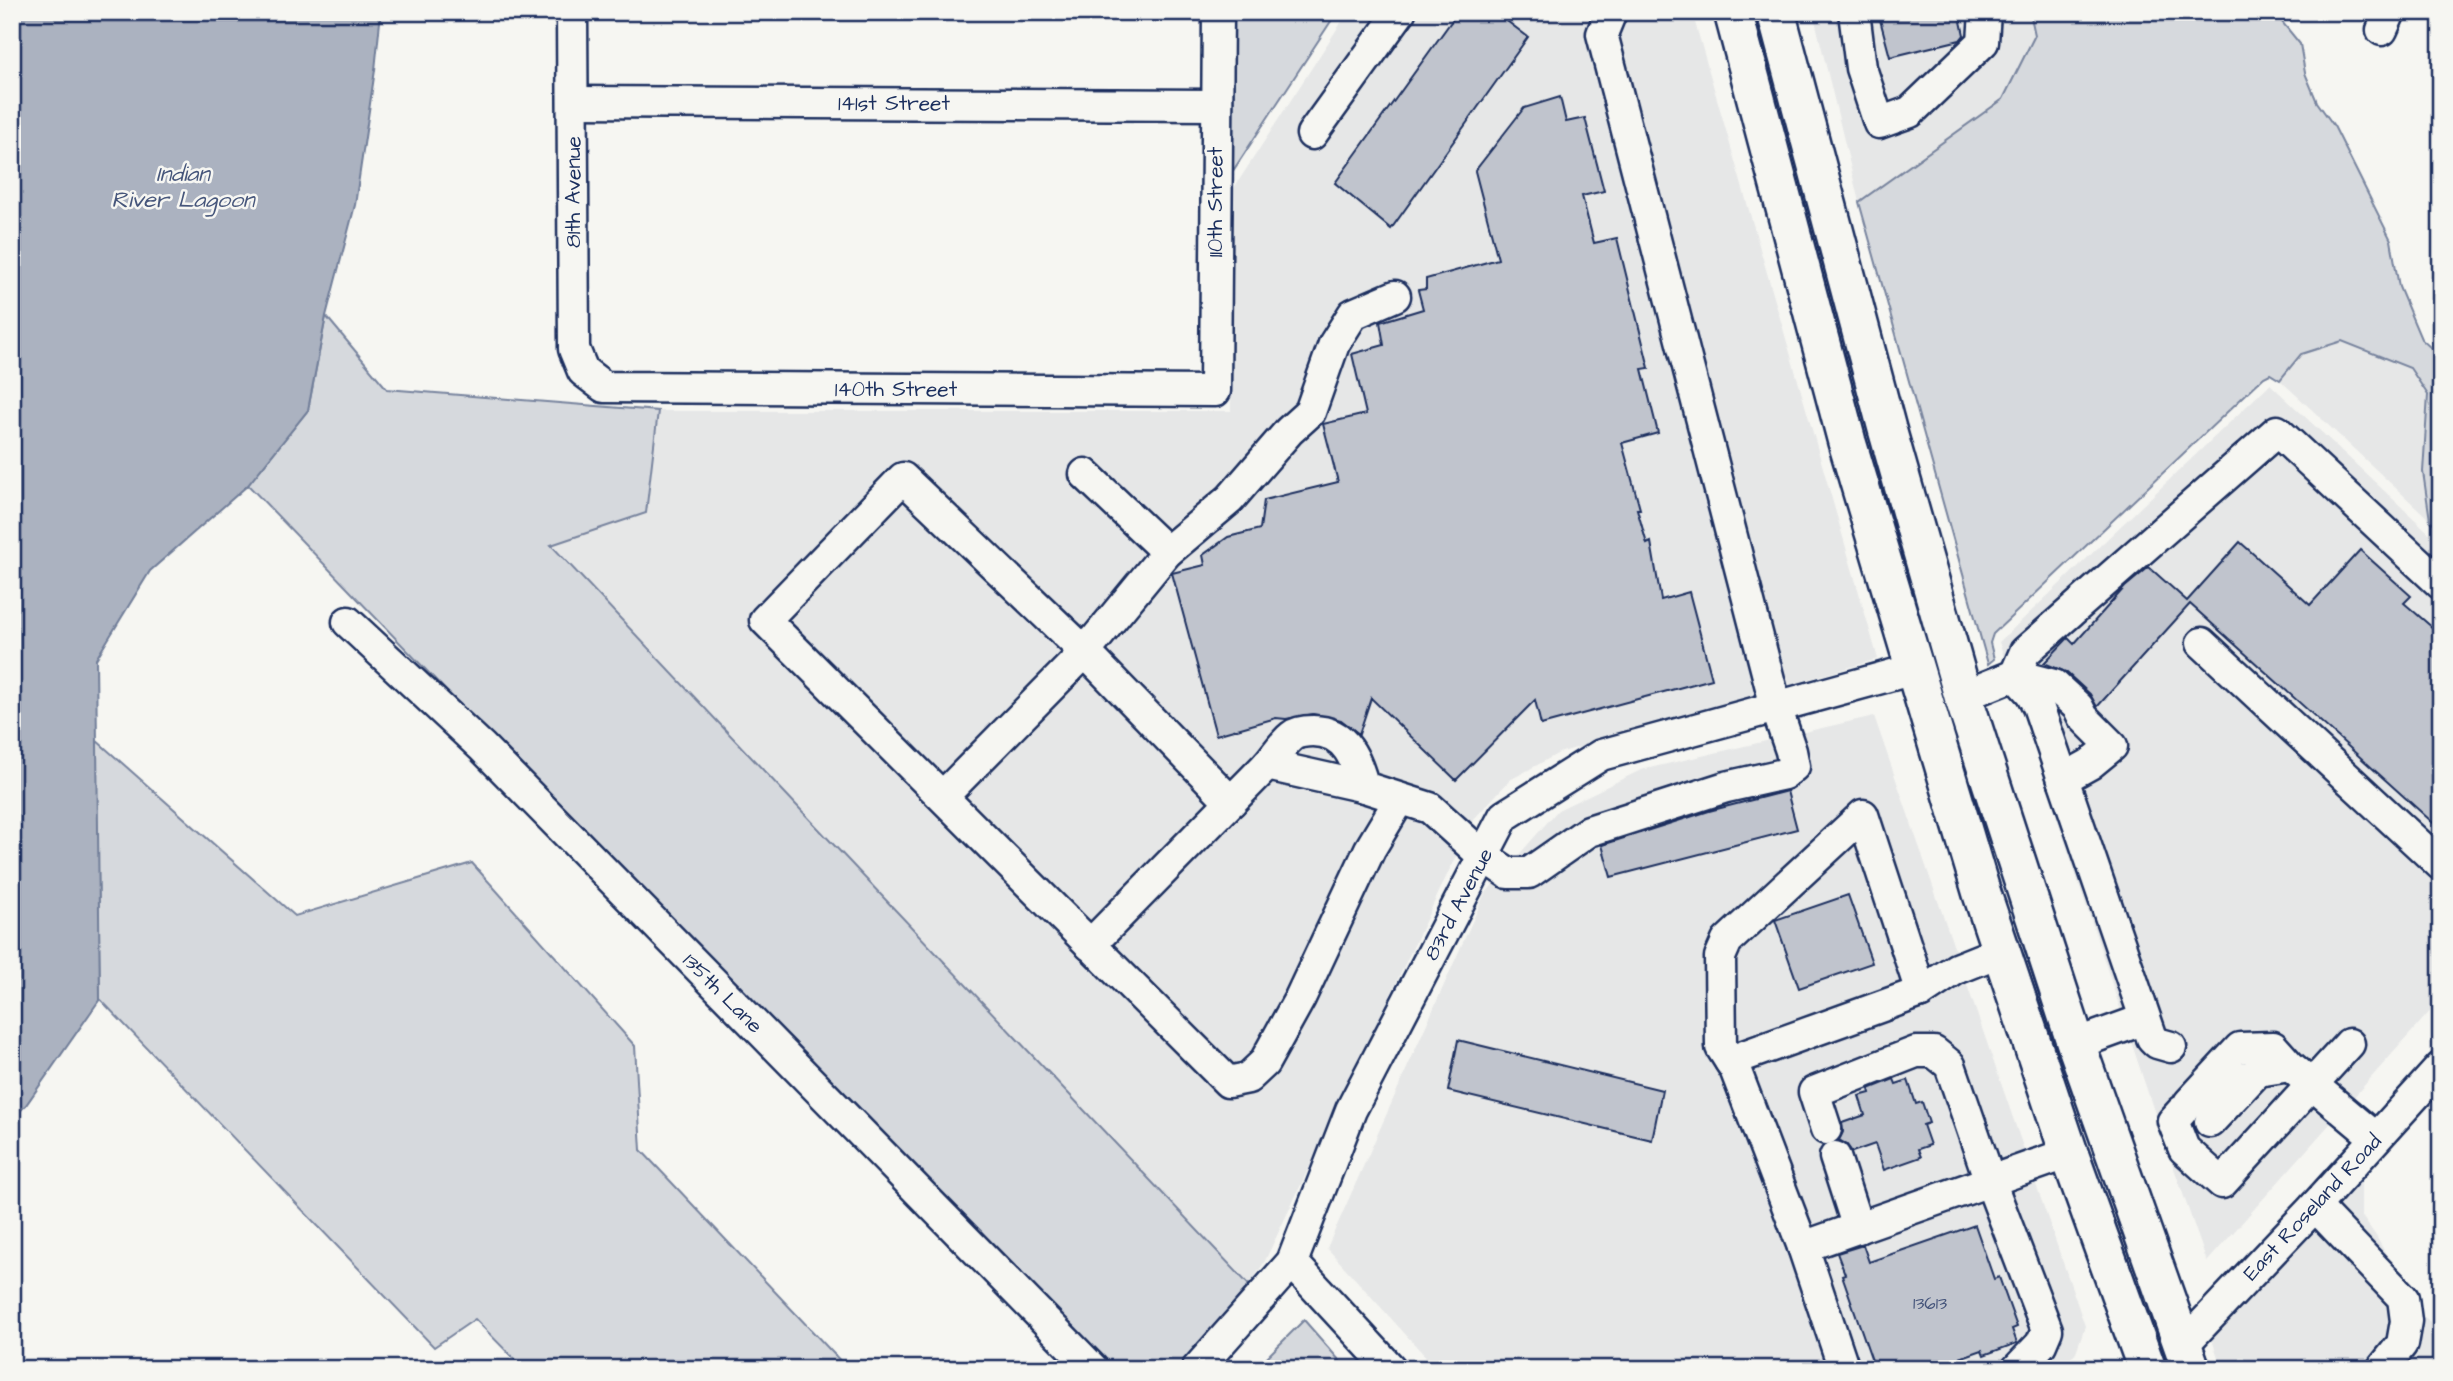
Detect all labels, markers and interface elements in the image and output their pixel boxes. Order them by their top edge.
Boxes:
street label: 141st Street [838,89,950,118]
street label: 81th Avenue [559,136,588,248]
street label: 110th Street [1201,146,1230,257]
water label: Indian River Lagoon [111,158,257,217]
street label: 140th Street [835,375,958,404]
street label: 83rd Avenue [1417,843,1500,965]
street label: 135th Lane [676,947,769,1040]
street label: East Roseland Road [2237,1127,2388,1287]
house number: 13613 [1913,1291,1947,1316]

